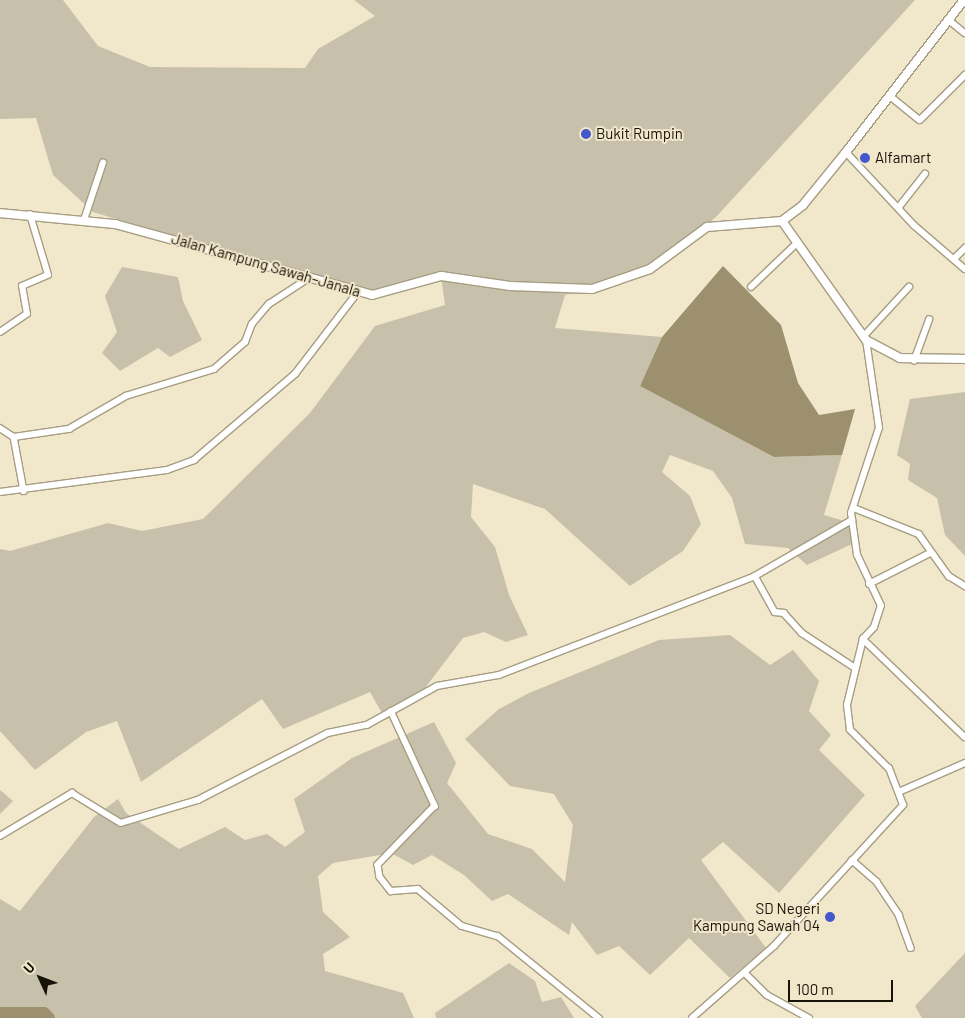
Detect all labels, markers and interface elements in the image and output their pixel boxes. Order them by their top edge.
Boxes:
place label: Bukit Rumpin [596,125,683,143]
marker: Bukit Rumpin [580,128,592,140]
place label: Alfamart [875,149,931,167]
marker: Alfamart [859,152,871,164]
street label: Jalan Kampung Sawah–Janala [169,229,363,301]
place label: SD Negeri Kampung Sawah 04 [693,899,820,934]
marker: SD Negeri Kampung Sawah 04 [824,911,836,923]
north arrow [15,953,65,1003]
text: U [19,958,38,976]
scale bar [790,970,895,1002]
text: 100 m [796,980,834,998]

